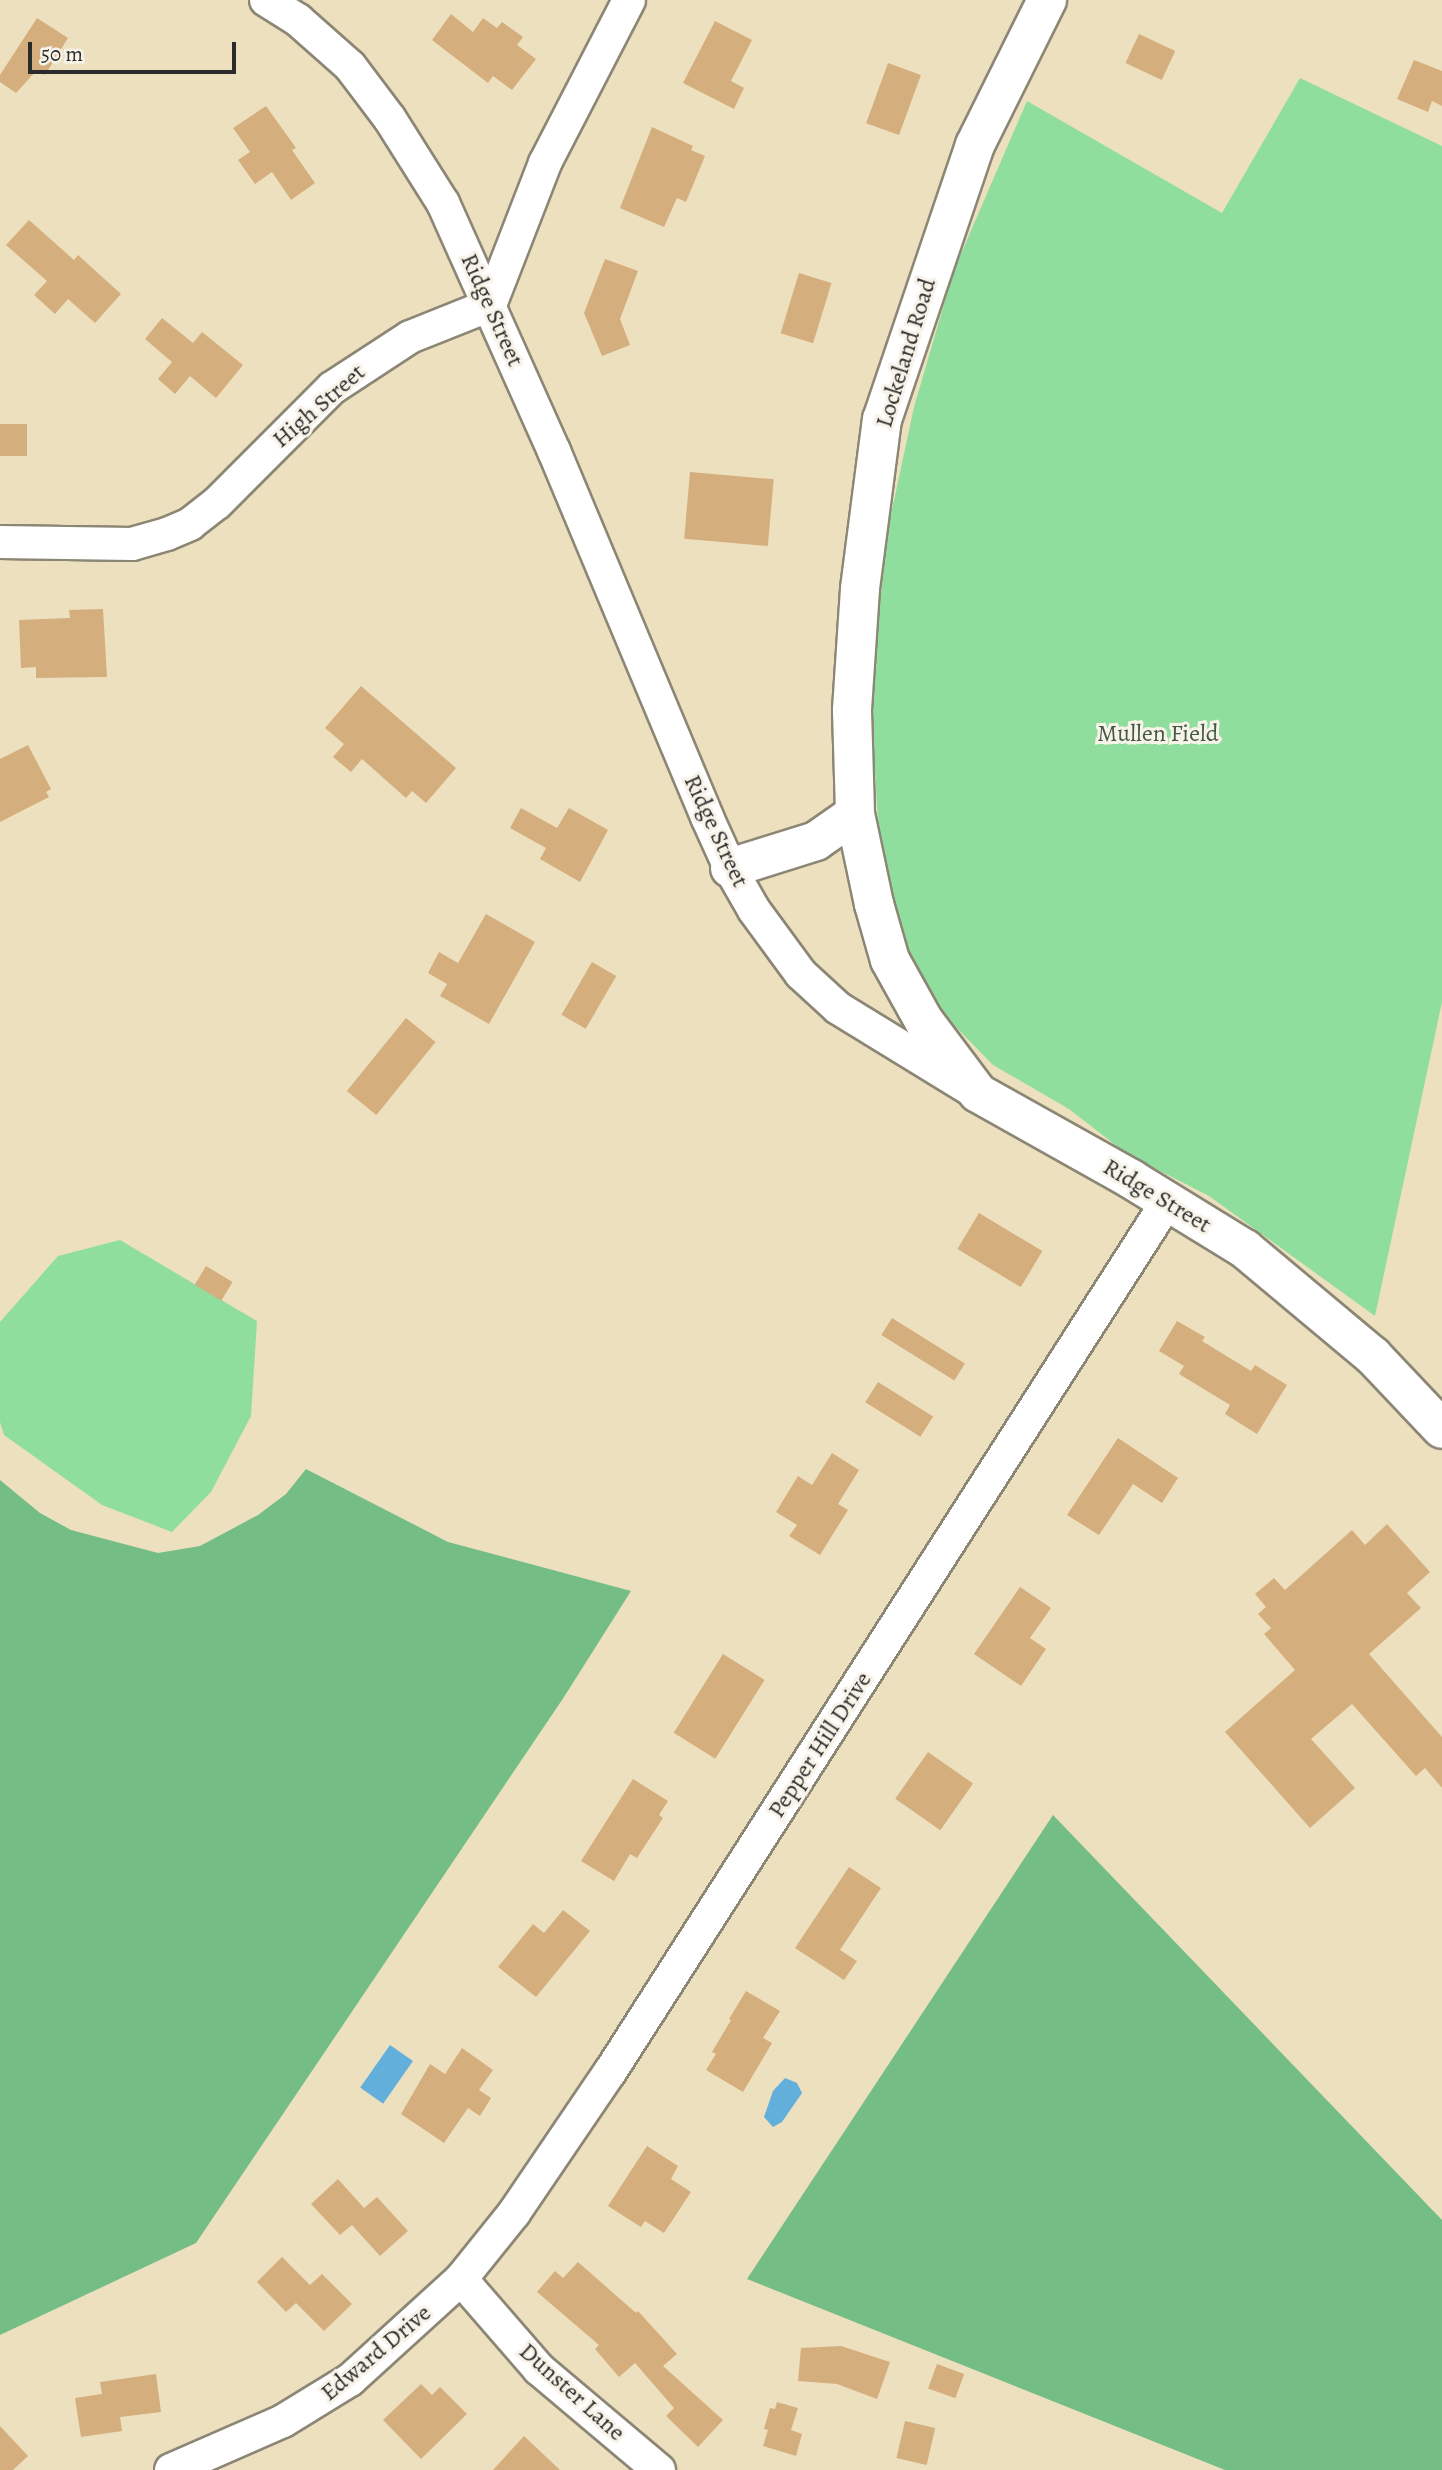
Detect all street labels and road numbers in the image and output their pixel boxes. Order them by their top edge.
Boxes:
street label: Ridge Street [454,249,530,371]
street label: Lockeland Road [870,275,942,431]
street label: High Street [267,358,371,454]
street label: Ridge Street [677,770,755,892]
street label: Ridge Street [1098,1153,1216,1239]
street label: Pepper Hill Drive [762,1667,878,1823]
street label: Edward Drive [315,2299,437,2407]
street label: Dunster Lane [513,2337,631,2447]

